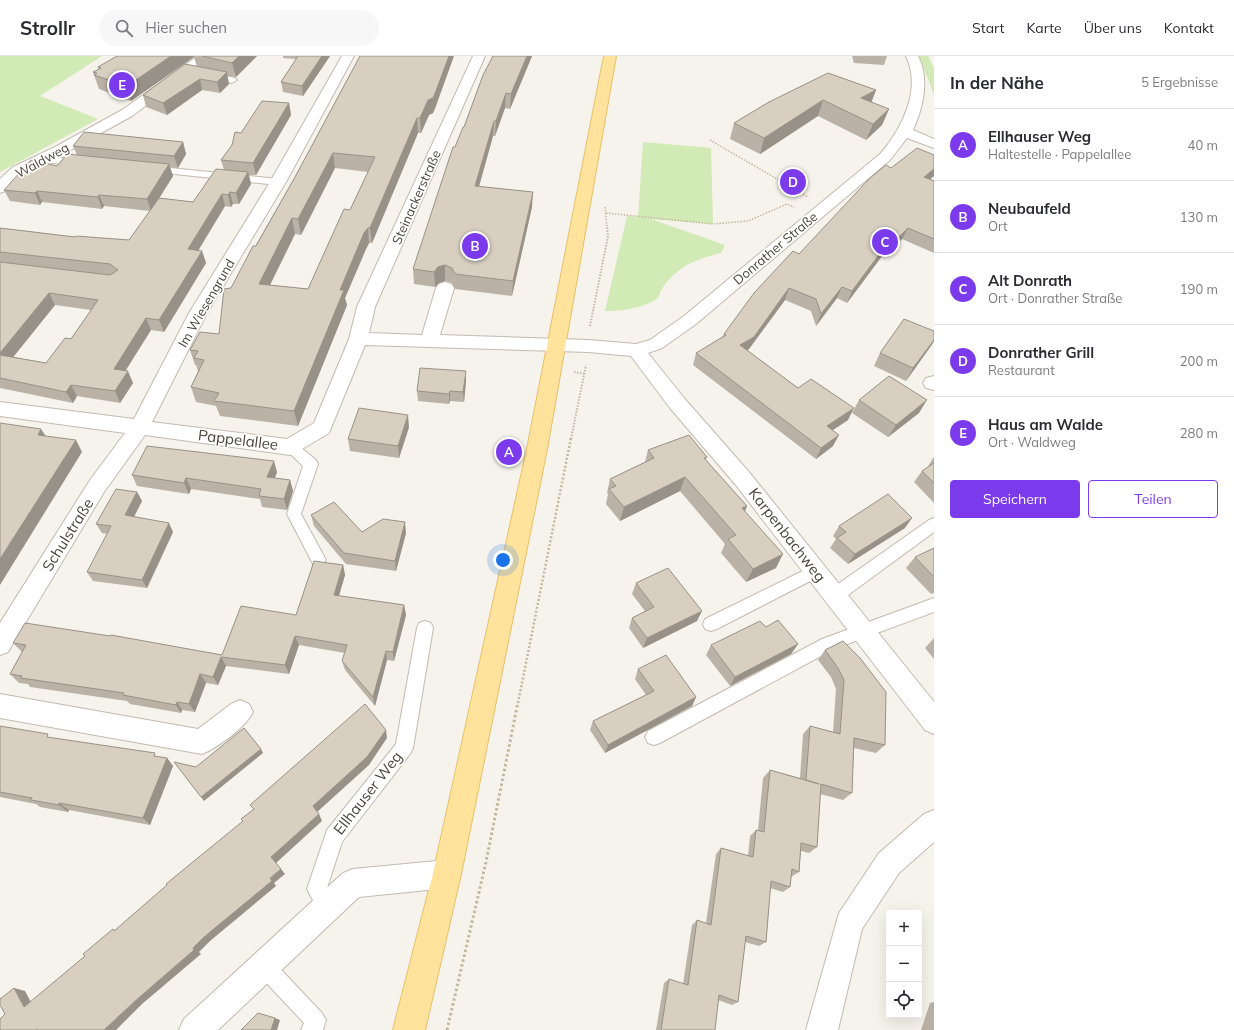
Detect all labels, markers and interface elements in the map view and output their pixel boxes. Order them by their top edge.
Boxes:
search box [99,10,379,46]
text: Strollr [20,16,75,40]
icon: search [113,17,135,39]
text: Hier suchen [145,18,227,37]
text: Start [972,19,1004,37]
text: Karte [1026,19,1062,37]
text: Über uns [1084,19,1142,37]
text: Kontakt [1164,19,1214,37]
pin: E [109,70,135,100]
text: In der Nähe [950,72,1044,93]
text: 5 Ergebnisse [1141,74,1218,90]
text: Ellhauser Weg [988,127,1091,146]
text: A [958,137,968,153]
text: 40 m [1188,137,1218,153]
street label: Waldweg [13,139,71,181]
text: Haltestelle · Pappelallee [988,146,1131,162]
street label: Steinackerstraße [388,147,444,247]
pin: D [780,167,806,197]
text: Neubaufeld [988,199,1071,218]
street label: Donrather Straße [730,208,820,288]
text: B [959,209,967,225]
text: 130 m [1180,209,1218,225]
text: Ort [988,218,1008,234]
pin: C [872,227,898,257]
pin: B [462,231,488,261]
street label: Im Wiesengrund [174,256,238,350]
text: Alt Donrath [988,271,1072,290]
text: C [959,281,967,297]
text: 190 m [1180,281,1218,297]
text: Ort · Donrather Straße [988,290,1122,306]
text: Donrather Grill [988,343,1094,362]
text: D [958,353,968,369]
text: 200 m [1180,353,1218,369]
text: Restaurant [988,362,1055,378]
text: Haus am Walde [988,415,1103,434]
street label: Pappelallee [197,425,279,454]
text: E [959,425,967,441]
text: 280 m [1180,425,1218,441]
text: Ort · Waldweg [988,434,1076,450]
pin: A [496,437,522,467]
button: Speichern [950,480,1080,518]
button: Teilen [1088,480,1218,518]
street label: Karpenbachweg [745,484,830,586]
street label: Schulstraße [38,495,97,575]
your location [493,550,513,570]
street label: Ellhauser Weg [329,747,406,838]
map controls [886,910,922,1018]
button: + [886,910,922,946]
button: − [886,946,922,982]
button: locate [886,982,922,1018]

